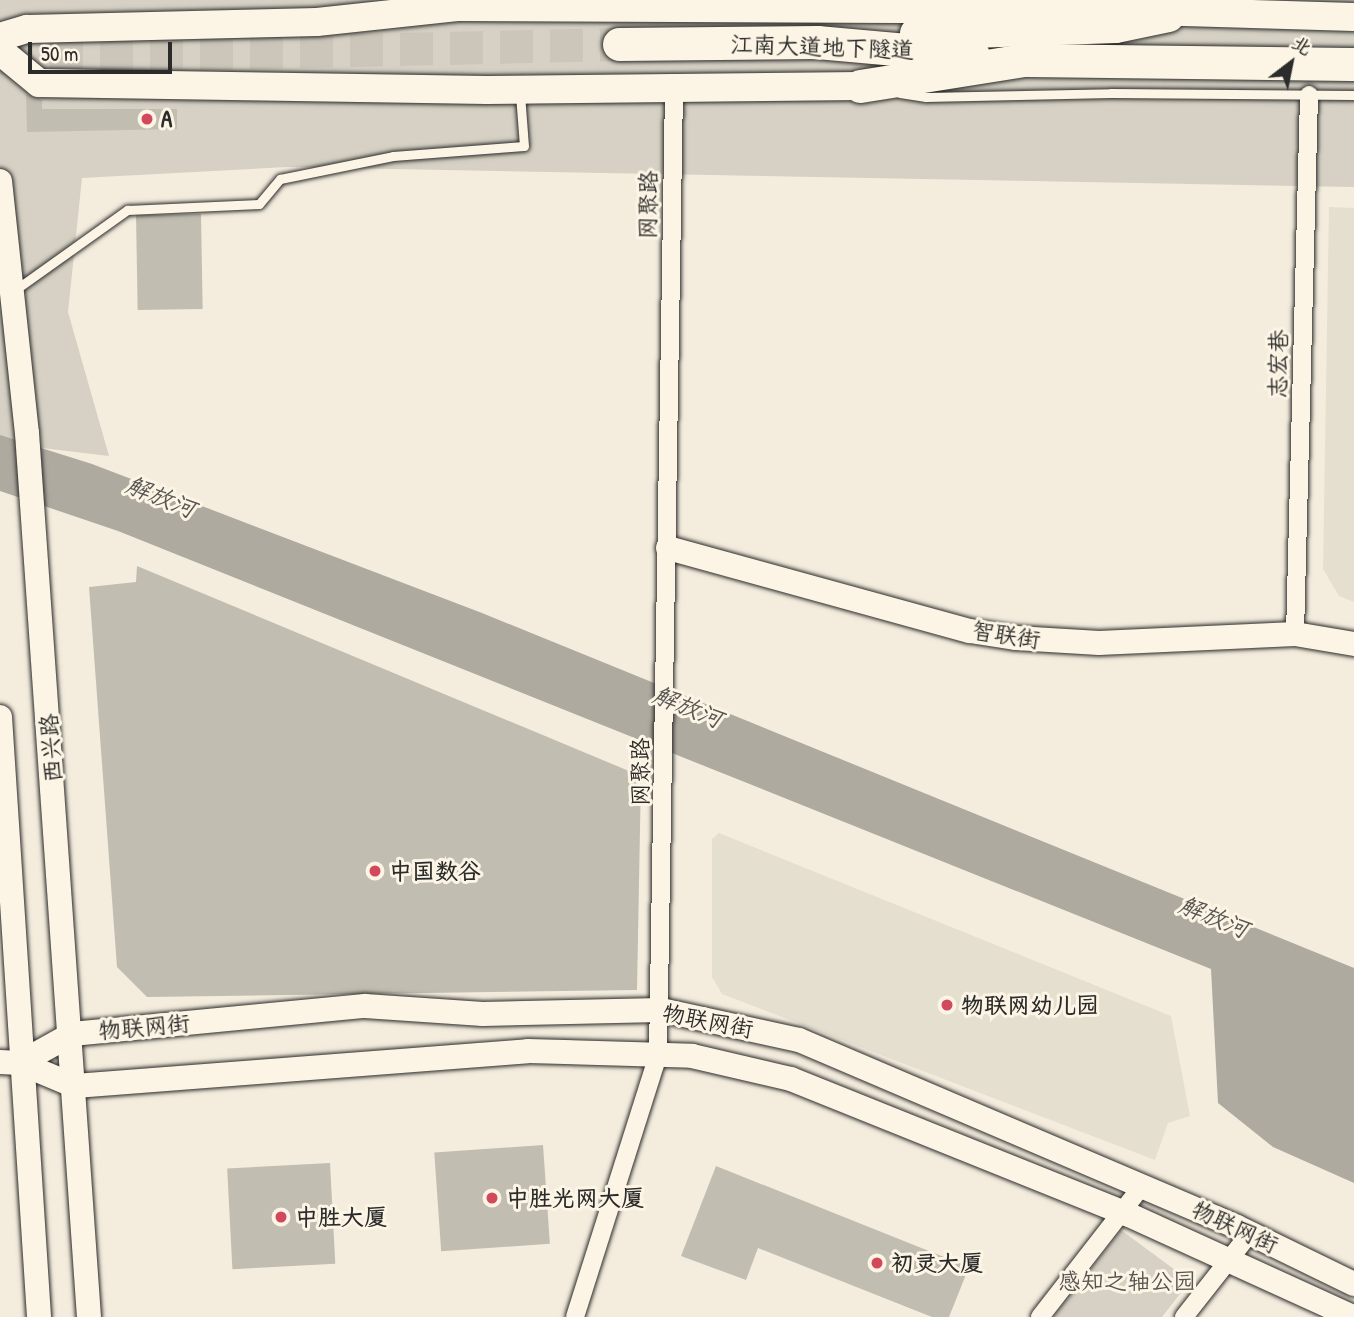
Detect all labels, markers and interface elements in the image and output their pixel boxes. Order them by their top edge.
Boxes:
scale bar [32,28,175,72]
north arrow [1256,28,1326,98]
text: 北 [1287,29,1317,61]
street label: 江南大道地下隧道 [730,30,914,64]
text: 50 m [41,39,78,68]
place label: A [161,105,172,133]
marker: A [139,111,155,127]
street label: 网聚路 [634,170,662,240]
street label: 志宏巷 [1264,329,1292,399]
water label: 解放河 [122,470,200,524]
street label: 智联街 [970,616,1042,654]
water label: 解放河 [649,680,727,734]
street label: 西兴路 [35,713,67,783]
street label: 网聚路 [626,738,654,806]
place label: 中国数谷 [389,857,481,885]
marker: 中国数谷 [367,863,383,879]
water label: 解放河 [1175,890,1253,944]
place label: 物联网幼儿园 [961,991,1099,1019]
marker: 物联网幼儿园 [939,997,955,1013]
street label: 物联网街 [660,999,756,1043]
street label: 物联网街 [97,1009,191,1045]
place label: 中胜光网大厦 [506,1184,644,1212]
marker: 中胜光网大厦 [484,1190,500,1206]
street label: 物联网街 [1187,1195,1283,1259]
place label: 中胜大厦 [295,1203,387,1231]
marker: 中胜大厦 [273,1209,289,1225]
place label: 初灵大厦 [891,1249,983,1277]
marker: 初灵大厦 [869,1255,885,1271]
park label: 感知之轴公园 [1058,1267,1196,1295]

